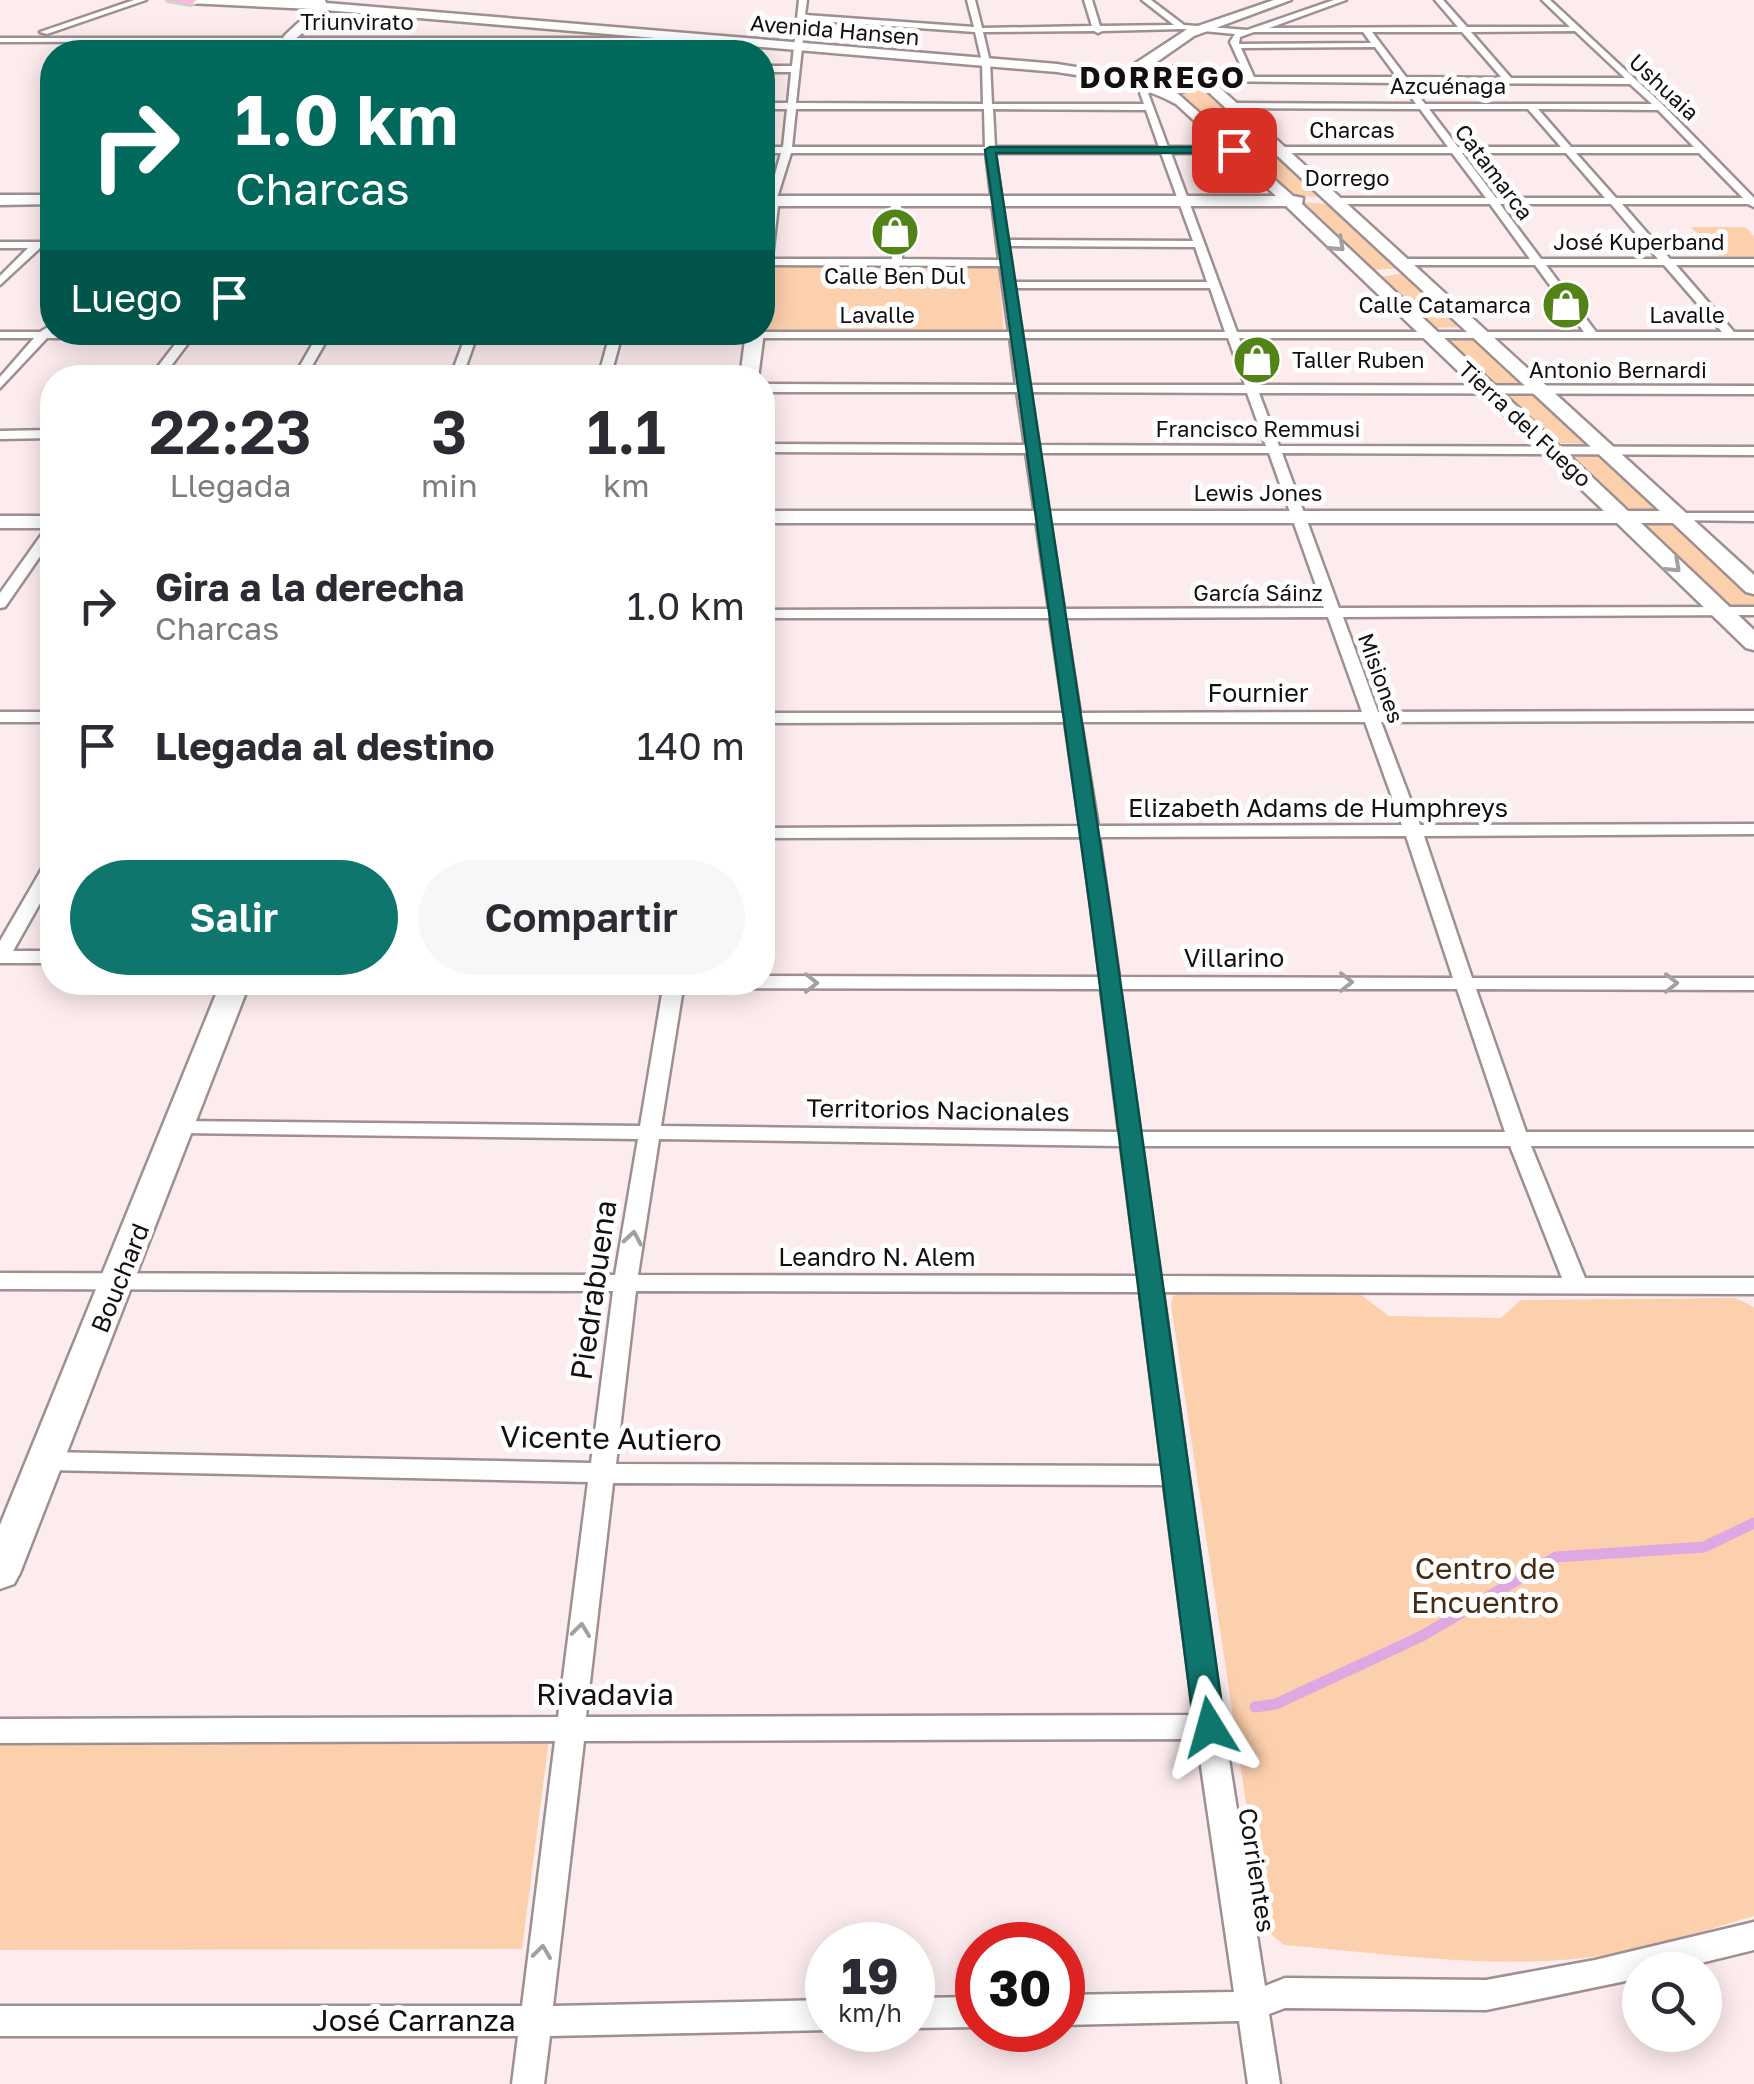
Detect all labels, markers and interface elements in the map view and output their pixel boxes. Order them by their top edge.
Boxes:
street label: Triunvirato [300,8,414,35]
street label: Avenida Hansen [749,9,921,50]
street label: Ushuaia [1624,48,1705,126]
district label: DORREGO [1079,59,1247,95]
street label: Azcuénaga [1390,72,1506,99]
text: 1.0 km [235,76,458,160]
icon: right [70,80,200,210]
pin [1192,108,1277,193]
street label: Charcas [1309,116,1395,143]
street label: Catamarca [1450,118,1539,225]
icon: arrive [1207,123,1262,178]
text: Charcas [235,161,410,215]
street label: Dorrego [1304,164,1390,191]
shop icon: Calle Ben Dul [869,206,921,258]
street label: José Kuperband [1553,228,1725,255]
one-way arrow [1326,233,1344,251]
place label: Calle Ben Dul [824,262,966,289]
icon: arrive [202,270,257,325]
text: Luego [70,275,182,320]
shop icon: Calle Catamarca [1540,279,1592,331]
place label: Calle Catamarca [1358,291,1531,318]
street label: Lavalle [839,301,915,328]
street label: Lavalle [1649,301,1725,328]
shop icon: Taller Ruben [1231,334,1283,386]
place label: Taller Ruben [1292,346,1424,373]
street label: Tierra del Fuego [1453,355,1597,492]
street label: Antonio Bernardi [1529,356,1707,383]
text: 22:23 [149,395,312,467]
text: 3 [431,395,467,467]
text: 1.1 [587,395,666,467]
street label: Francisco Remmusi [1156,415,1360,442]
text: Llegada [170,466,291,504]
text: min [421,466,478,504]
text: km [603,466,649,504]
street label: Lewis Jones [1193,479,1323,506]
one-way arrow [1662,554,1681,572]
text: Gira a la derecha [155,564,464,609]
icon: right [70,578,125,633]
street label: García Sáinz [1193,579,1323,606]
text: 1.0 km [627,583,745,628]
text: Charcas [155,609,279,647]
street label: Misiones [1353,629,1410,726]
street label: Fournier [1208,677,1309,708]
icon: arrive [70,718,125,773]
text: Llegada al destino [155,723,495,768]
text: 140 m [637,723,745,768]
street label: Elizabeth Adams de Humphreys [1128,792,1508,823]
button: Salir [70,860,398,975]
button: Compartir [418,860,745,975]
street label: Villarino [1184,942,1284,973]
one-way arrow [1338,971,1354,993]
one-way arrow [804,972,819,994]
one-way arrow [1663,973,1679,994]
street label: Territorios Nacionales [806,1092,1070,1127]
street label: Piedrabuena [563,1198,623,1382]
street label: Bouchard [84,1219,155,1337]
one-way arrow [622,1230,643,1246]
street label: Leandro N. Alem [778,1241,976,1272]
street label: Vicente Autiero [500,1418,722,1458]
park label: Centro de Encuentro [1411,1550,1559,1620]
one-way arrow [570,1621,591,1638]
position arrow [1158,1675,1262,1779]
street label: Rivadavia [536,1676,674,1712]
street label: Corrientes [1232,1805,1283,1934]
speed limit sign: 30 [955,1922,1085,2052]
one-way arrow [531,1944,552,1960]
text: 19 [841,1945,899,2005]
map controls [1622,1952,1722,2052]
button: search [1622,1952,1722,2052]
text: km/h [838,1997,902,2028]
street label: José Carranza [312,2002,516,2038]

